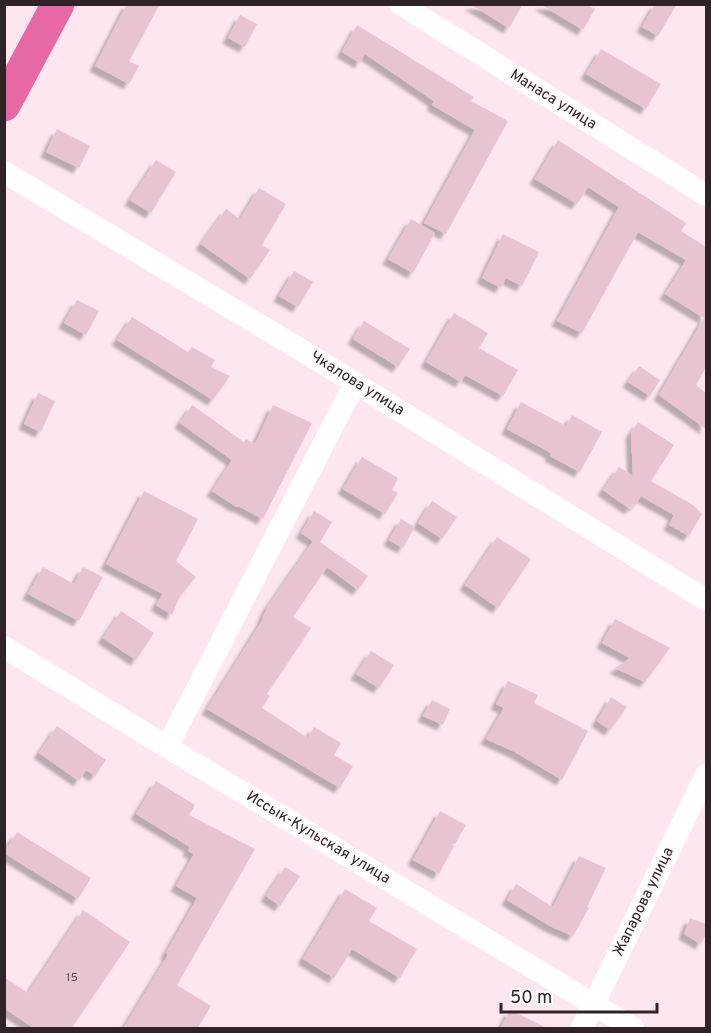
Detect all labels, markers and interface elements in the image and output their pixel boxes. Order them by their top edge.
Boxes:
street label: Манаса улица [506,66,600,134]
street label: Чкалова улица [306,347,408,421]
street label: Иссык-Кульская улица [242,787,394,889]
street label: Жапарова улица [609,844,679,960]
house number: 15 [66,970,78,986]
scale bar [501,976,657,1014]
text: 50 m [510,987,552,1010]

